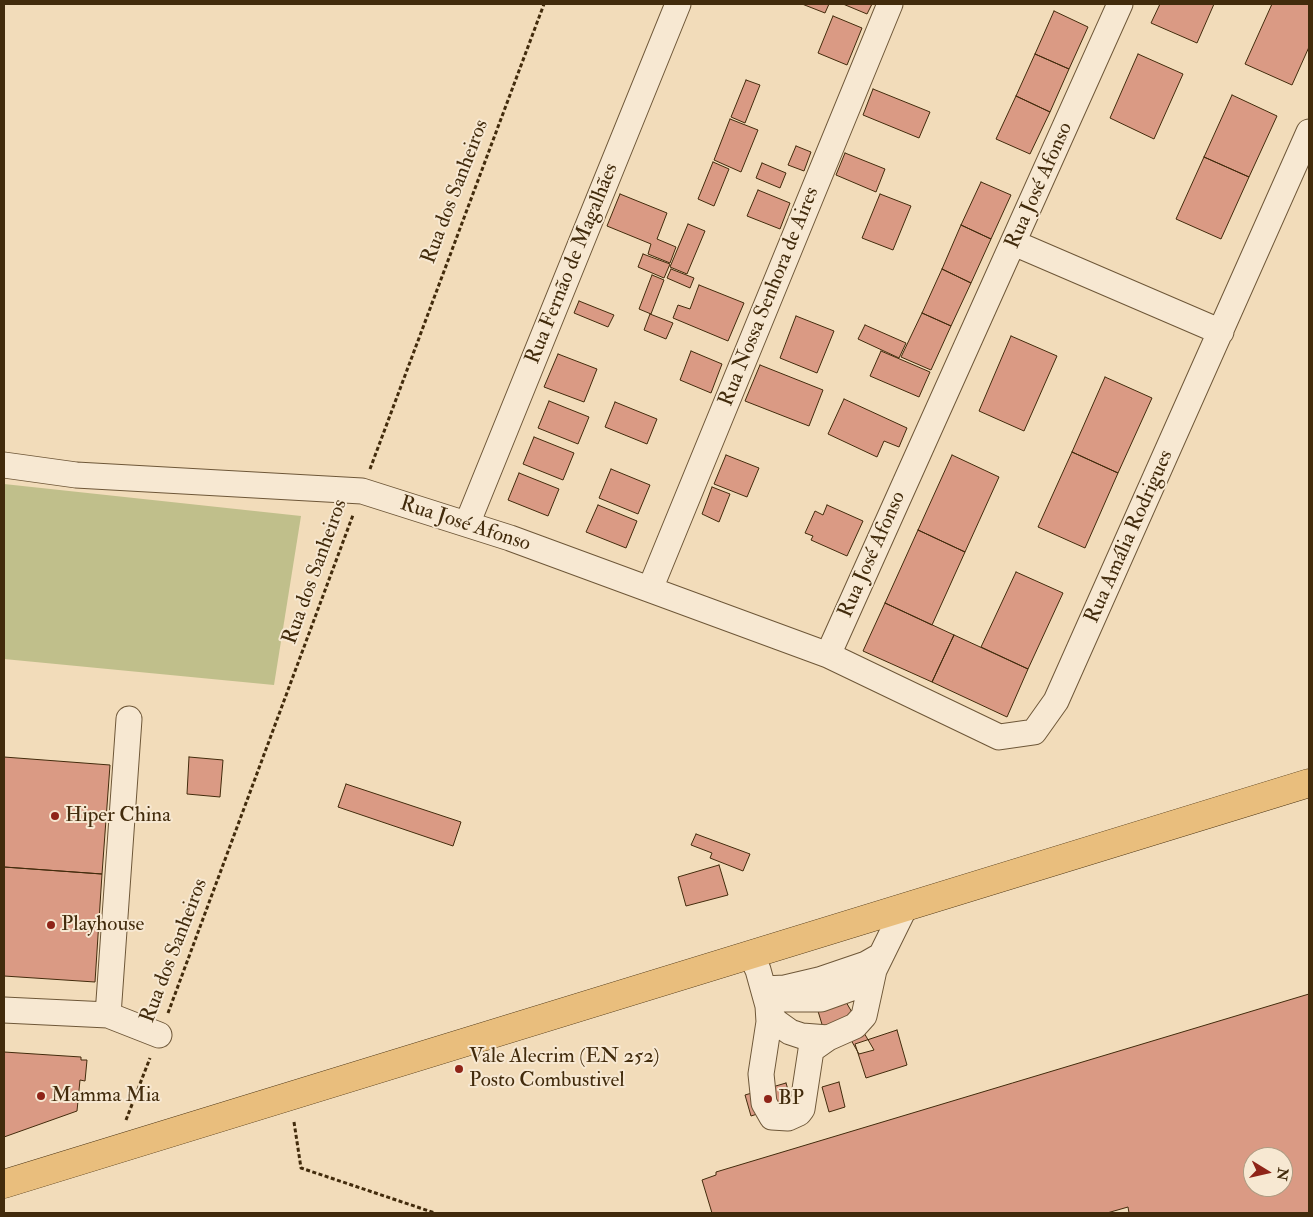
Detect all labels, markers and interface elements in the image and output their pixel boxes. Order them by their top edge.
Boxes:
street label: Rua dos Sanheiros [417,116,495,268]
street label: Rua José Afonso [1001,119,1079,253]
street label: Rua Fernão de Magalhães [521,160,625,368]
street label: Rua Nossa Senhora de Aires [714,184,826,410]
street label: Rua Amália Rodrigues [1080,446,1180,628]
street label: Rua José Afonso [834,488,912,622]
street label: Rua José Afonso [397,492,533,558]
street label: Rua dos Sanheiros [278,496,354,648]
place label: Hiper China [65,803,171,829]
marker: Hiper China [49,810,61,822]
street label: Rua dos Sanheiros [136,875,214,1027]
place label: Playhouse [61,912,144,938]
marker: Playhouse [45,919,57,931]
place label: Vale Alecrim (EN 252) Posto Combustivel [469,1044,659,1094]
marker: Vale Alecrim (EN 252) Posto Combustivel [453,1063,465,1075]
place label: Mamma Mia [51,1083,160,1109]
place label: BP [778,1086,804,1112]
marker: Mamma Mia [35,1090,47,1102]
marker: BP [762,1093,774,1105]
north arrow [1243,1147,1293,1197]
text: N [1273,1167,1292,1182]

